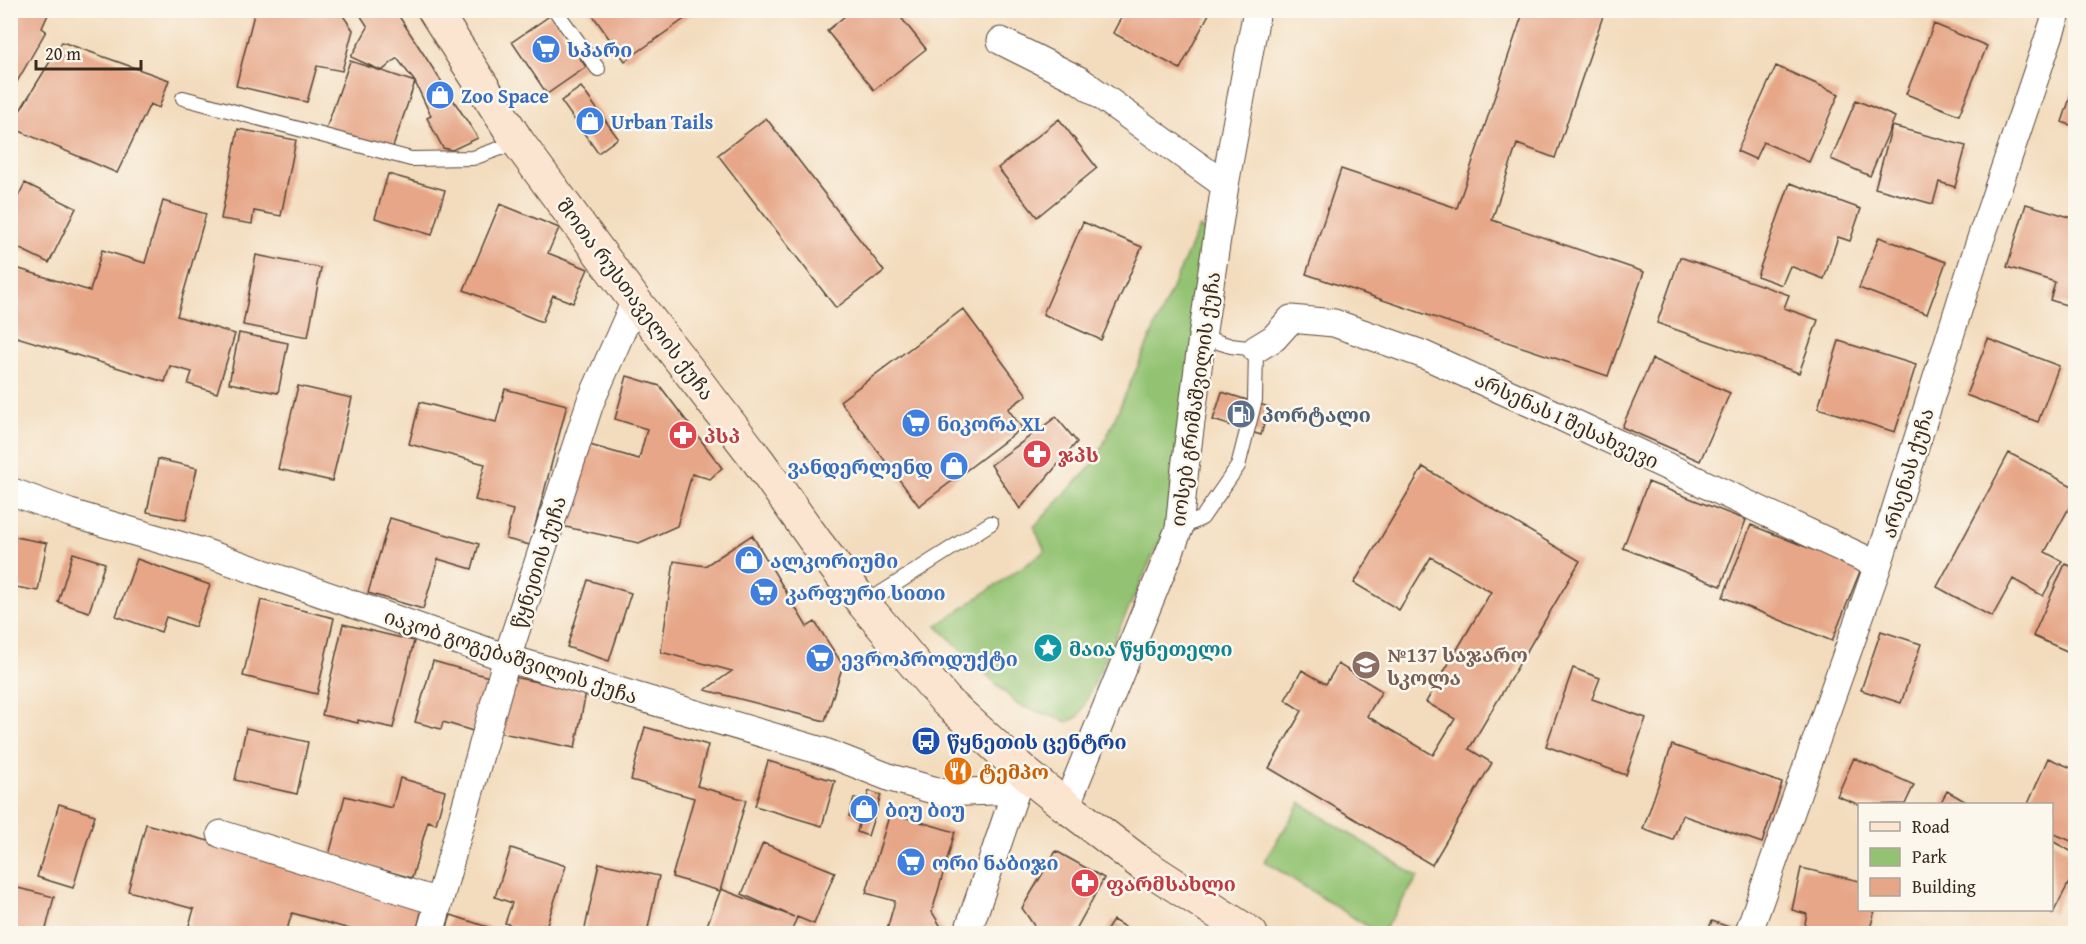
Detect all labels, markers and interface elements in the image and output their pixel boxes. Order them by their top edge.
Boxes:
scale bar [36,33,141,71]
supermarket icon: სპარი [530,33,562,65]
place label: სპარი [567,35,632,64]
text: 20 m [45,40,81,67]
shop icon: Zoo Space [424,79,456,111]
place label: Zoo Space [461,81,549,110]
shop icon: Urban Tails [574,105,606,137]
place label: Urban Tails [611,107,713,136]
street label: შოთა რუსთაველის ქუჩა [550,192,722,406]
street label: იოსებ გრიშაშვილის ქუჩა [1163,270,1227,528]
street label: არსენას I შესახვევი [1470,365,1664,475]
fuel station icon: პორტალი [1225,398,1257,430]
place label: პორტალი [1262,400,1371,429]
street label: არსენას ქუჩა [1873,404,1941,542]
supermarket icon: ნიკორა XL [900,407,932,439]
place label: ნიკორა XL [937,409,1045,438]
pharmacy icon: პსპ [667,419,699,451]
place label: პსპ [704,421,740,450]
pharmacy icon: ჯპს [1021,438,1053,470]
place label: ჯპს [1058,440,1099,469]
shop icon: ვანდერლენდ [938,450,970,482]
place label: ვანდერლენდ [787,452,933,481]
street label: წყნეთის ქუჩა [503,492,573,632]
shop icon: ალკორიუმი [733,544,765,576]
place label: ალკორიუმი [770,546,898,575]
supermarket icon: კარფური სითი [748,576,780,608]
place label: კარფური სითი [785,578,945,607]
street label: იაკობ გოგებაშვილის ქუჩა [381,601,641,711]
place icon: მაია წყნეთელი [1032,632,1064,664]
place label: მაია წყნეთელი [1069,634,1233,663]
place label: №137 საჯარო სკოლა [1387,640,1528,692]
supermarket icon: ევროპროდუქტი [804,642,836,674]
place label: ევროპროდუქტი [841,644,1018,673]
school or university icon: №137 საჯარო სკოლა [1350,649,1382,681]
bus stop icon: წყნეთის ცენტრი [910,725,942,757]
place label: წყნეთის ცენტრი [947,727,1127,756]
restaurant icon: ტემპო [942,755,974,787]
place label: ტემპო [979,757,1049,786]
shop icon: ბიუ ბიუ [848,793,880,825]
place label: ბიუ ბიუ [885,795,965,824]
legend [1858,803,2053,911]
text: Road [1912,813,1950,840]
text: Park [1912,843,1948,870]
supermarket icon: ორი ნაბიჯი [895,846,927,878]
place label: ორი ნაბიჯი [932,848,1059,877]
pharmacy icon: ფარმსახლი [1069,867,1101,899]
place label: ფარმსახლი [1106,869,1236,898]
text: Building [1912,873,1976,900]

